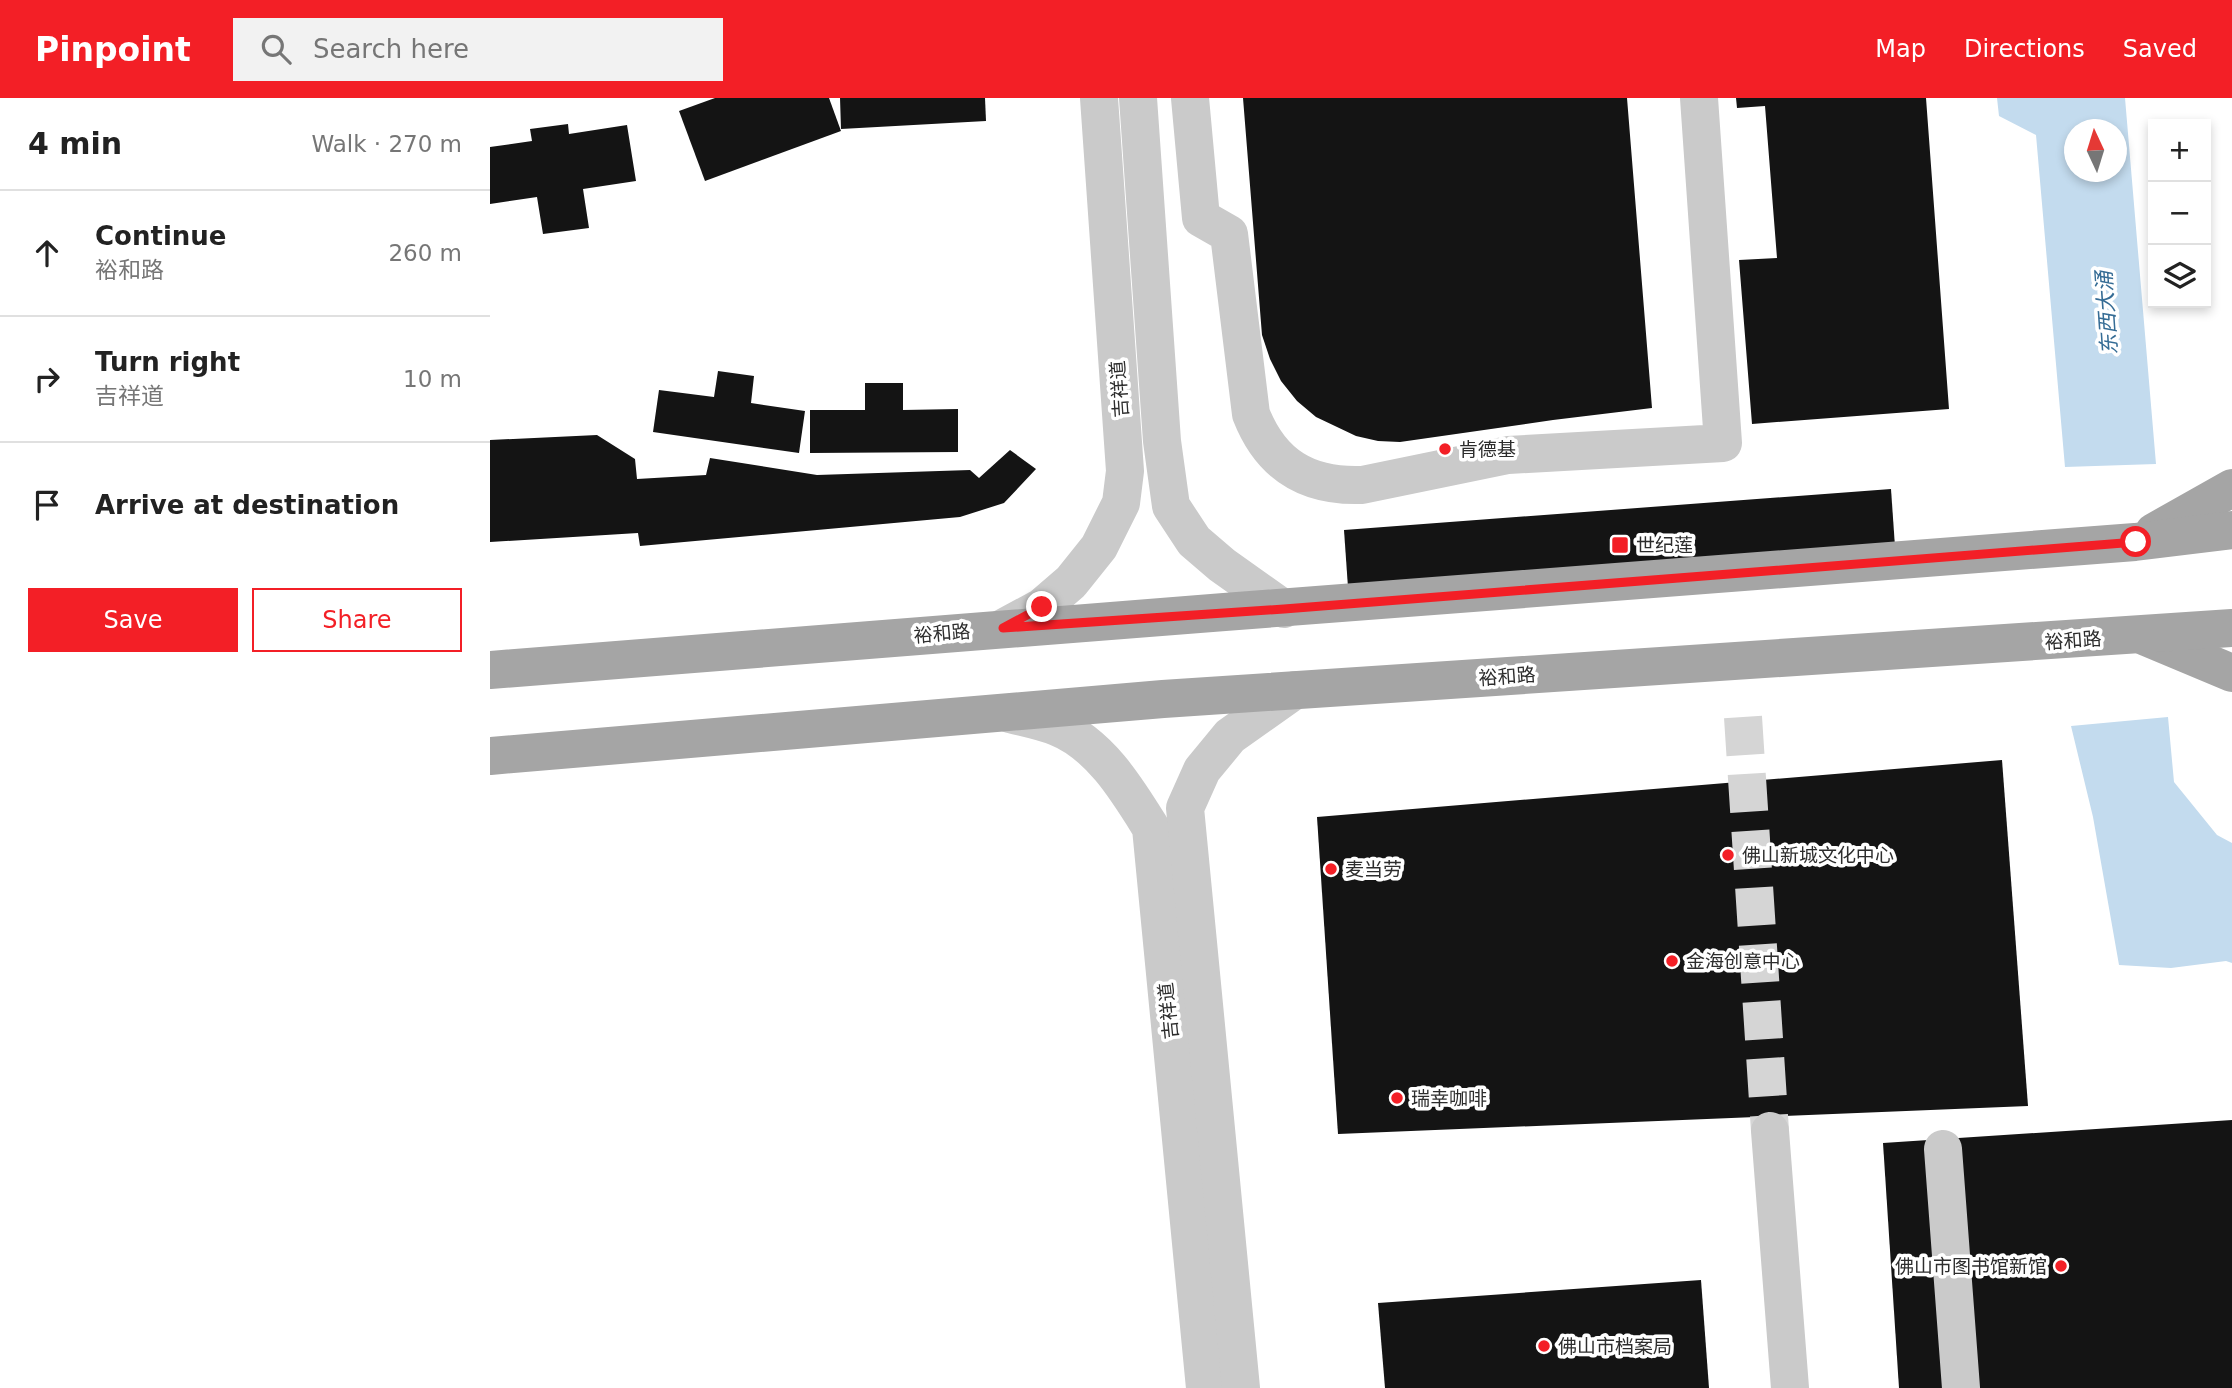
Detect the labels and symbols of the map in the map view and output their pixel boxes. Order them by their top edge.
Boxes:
north arrow [2064,119,2127,182]
water label: 东西大涌 [2092,268,2122,356]
street label: 吉祥道 [1106,360,1132,418]
place label: 肯德基 [1459,438,1516,460]
marker: 肯德基 [1437,441,1453,457]
route start [2120,526,2151,557]
place label: 世纪莲 [1636,534,1693,556]
marker: 世纪莲 [1610,535,1630,555]
route end [1026,591,1057,622]
street label: 裕和路 [913,620,971,646]
street label: 裕和路 [2044,627,2102,653]
street label: 裕和路 [1478,663,1536,689]
place label: 佛山新城文化中心 [1742,844,1894,866]
marker: 佛山新城文化中心 [1720,847,1736,863]
place label: 麦当劳 [1345,858,1402,880]
marker: 麦当劳 [1323,861,1339,877]
place label: 金海创意中心 [1686,950,1800,972]
marker: 金海创意中心 [1664,953,1680,969]
street label: 吉祥道 [1154,981,1182,1041]
place label: 瑞幸咖啡 [1411,1087,1487,1109]
marker: 瑞幸咖啡 [1389,1090,1405,1106]
place label: 佛山市图书馆新馆 [1895,1255,2047,1277]
marker: 佛山市图书馆新馆 [2053,1258,2069,1274]
place label: 佛山市档案局 [1558,1335,1672,1357]
marker: 佛山市档案局 [1536,1338,1552,1354]

